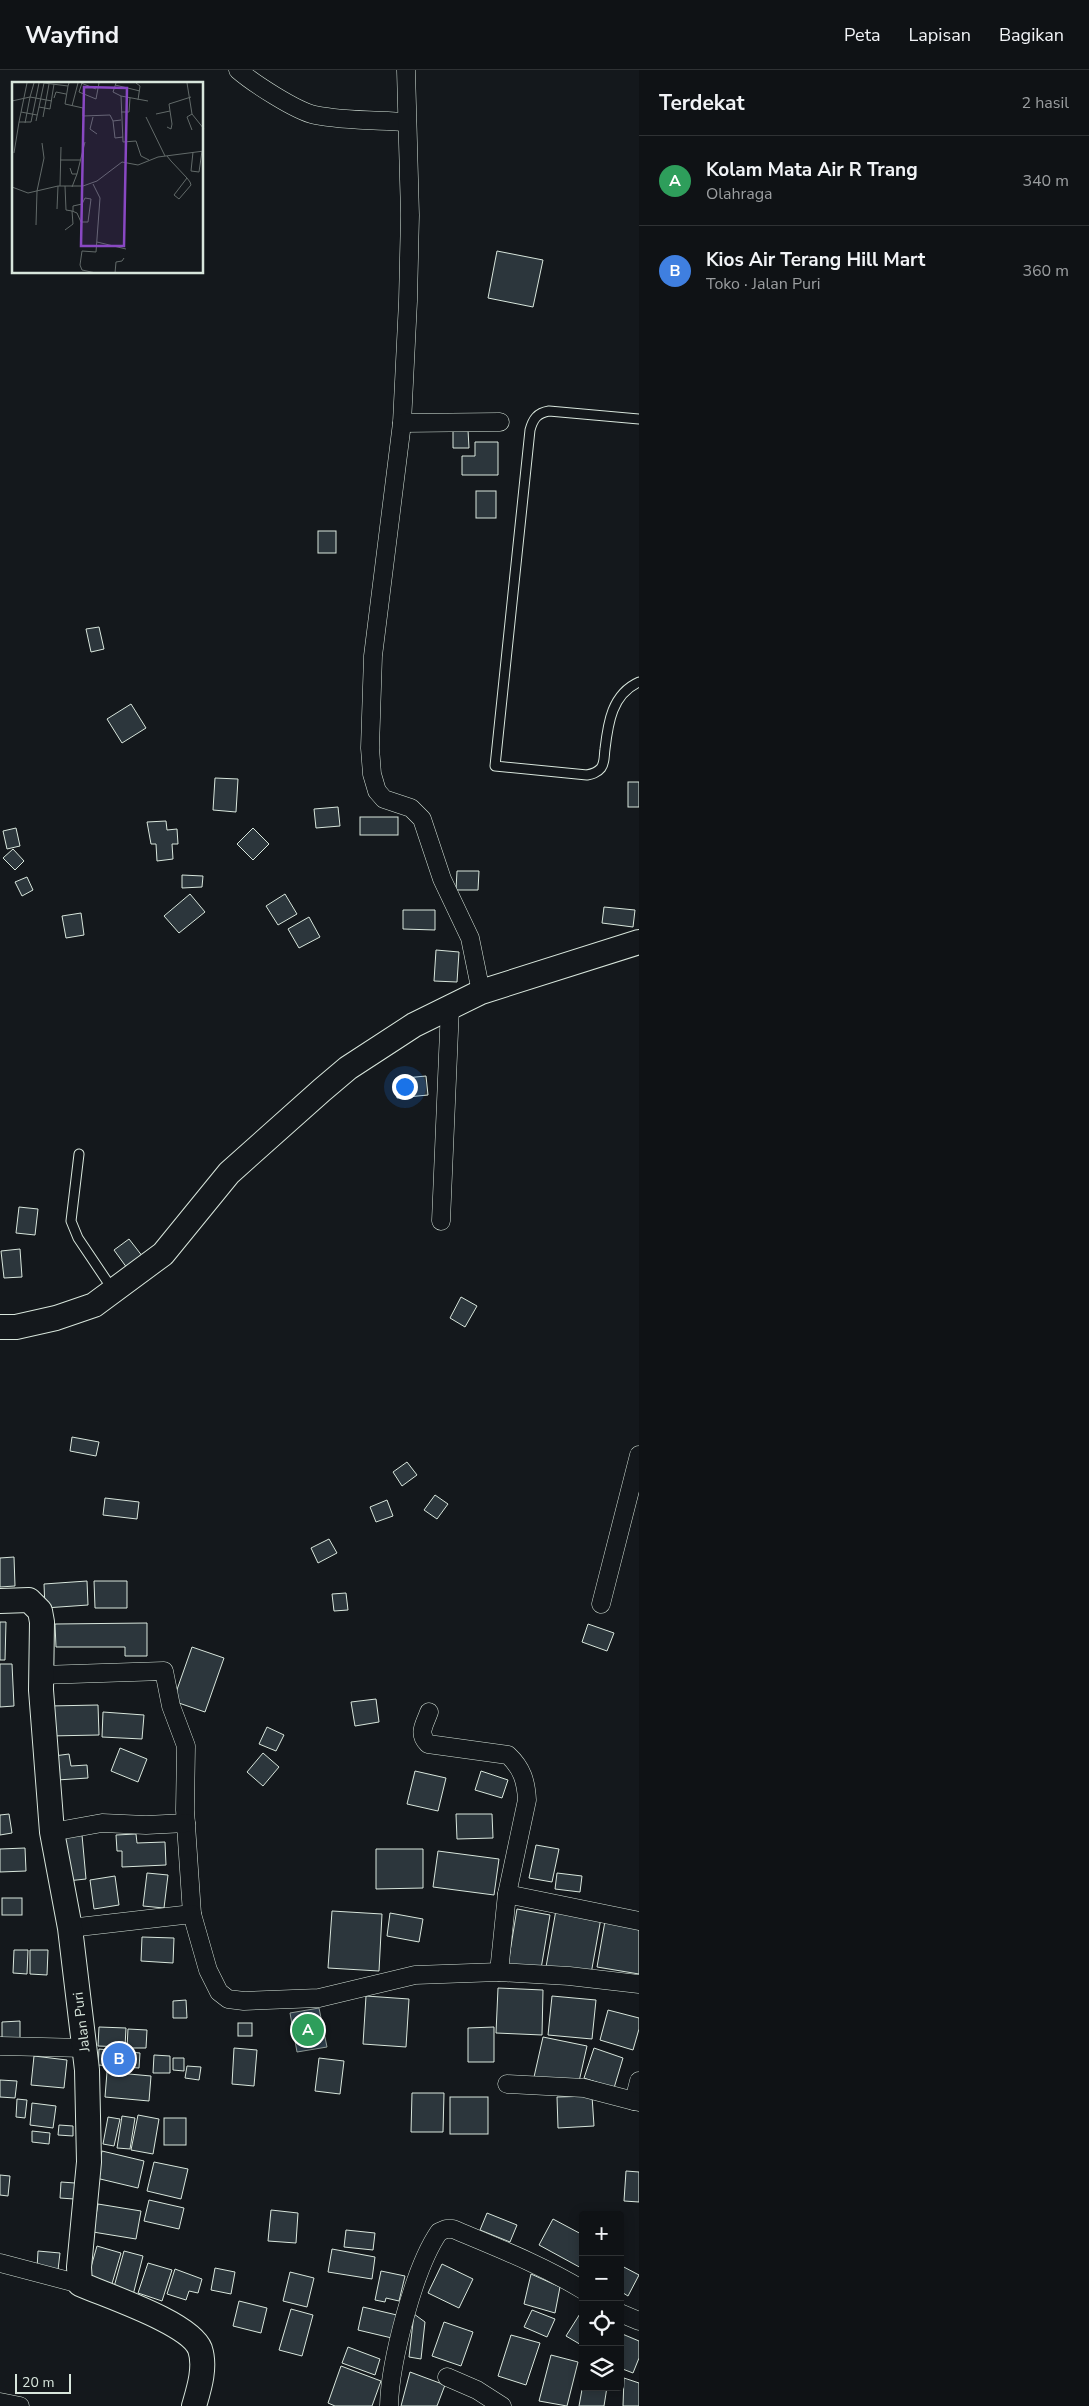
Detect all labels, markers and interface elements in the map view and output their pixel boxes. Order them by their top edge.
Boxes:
text: Wayfind [25,19,119,51]
text: Peta [844,23,880,47]
text: Lapisan [908,23,971,47]
text: Bagikan [999,23,1064,47]
inset map [12,82,204,274]
text: Terdekat [659,89,745,117]
text: 2 hasil [1022,92,1069,114]
text: Kolam Mata Air R Trang [706,157,918,183]
text: A [669,170,681,192]
text: 340 m [1022,170,1069,192]
text: Olahraga [706,183,773,205]
text: Kios Air Terang Hill Mart [706,247,925,273]
text: B [669,260,681,282]
text: 360 m [1022,260,1069,282]
text: Toko · Jalan Puri [706,273,820,295]
your location [392,1074,418,1100]
street label: Jalan Puri [68,1991,95,2054]
pin: A [292,2011,324,2049]
pin: B [103,2040,135,2078]
map controls [579,2211,624,2391]
button: + [579,2211,624,2256]
button: − [579,2256,624,2301]
button: locate [579,2301,624,2346]
button: layers [579,2346,624,2391]
scale bar [15,2371,71,2394]
text: 20 m [22,2373,54,2392]

